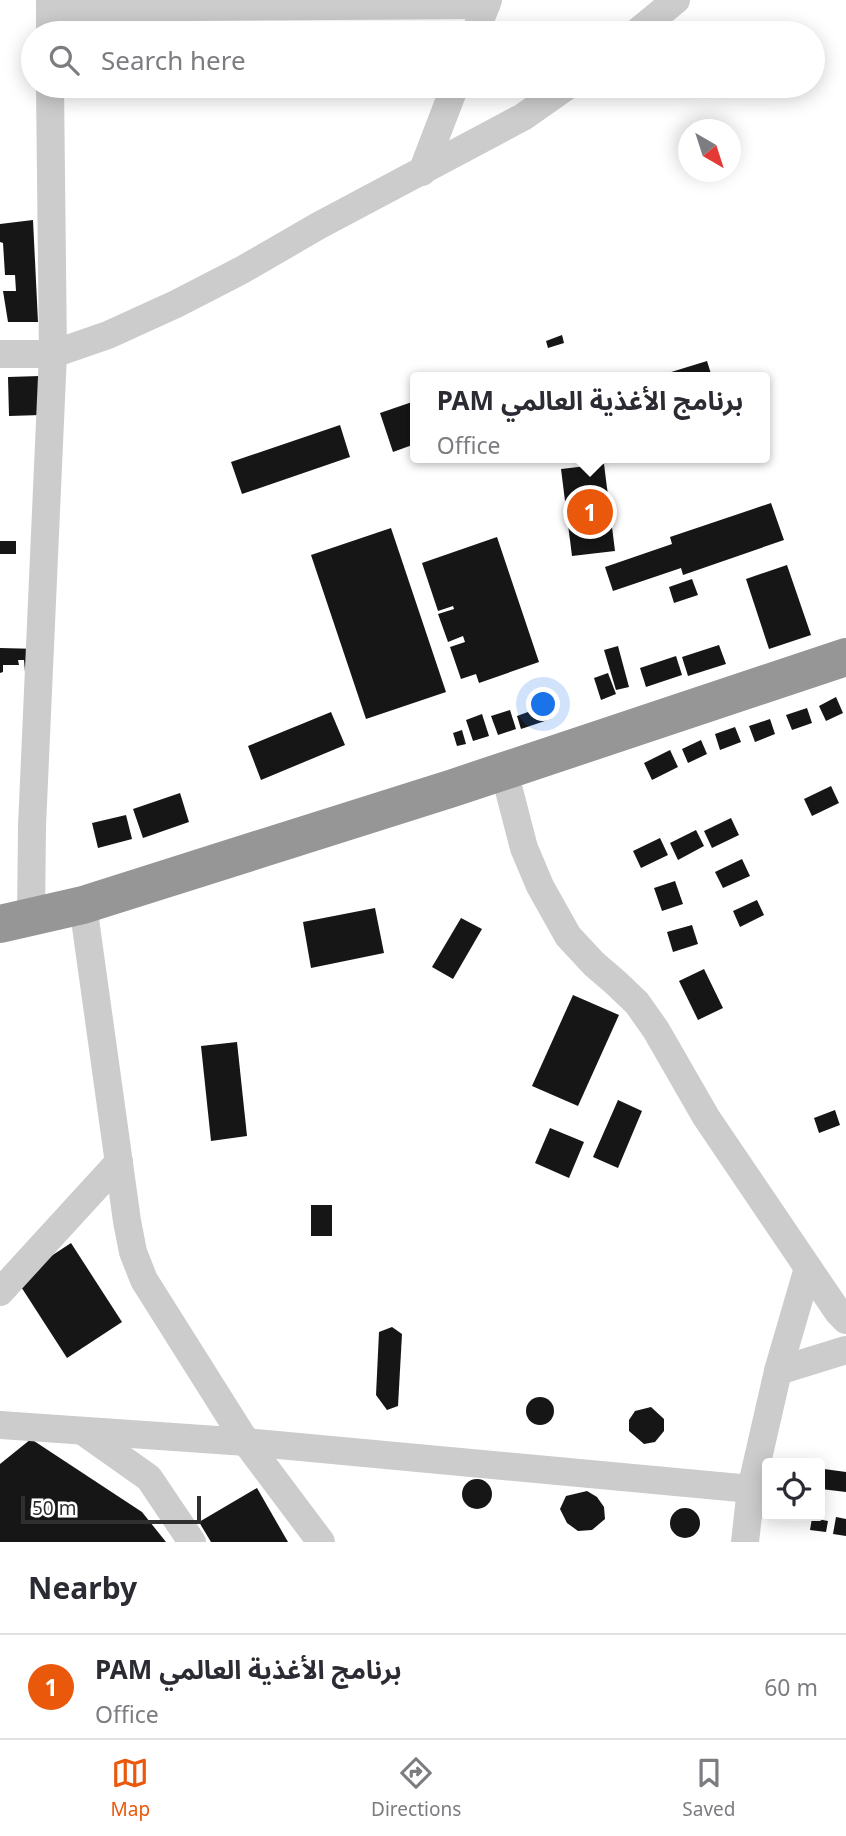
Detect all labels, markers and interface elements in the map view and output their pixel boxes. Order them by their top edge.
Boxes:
search box [21,21,825,98]
icon: search [45,41,83,79]
text: Search here [101,42,246,78]
north arrow [678,119,741,182]
popup [410,372,770,463]
text: PAM برنامج الأغذية العالمي [437,382,743,418]
text: Office [437,429,500,461]
pin: 1 [567,486,613,538]
your location [526,687,560,721]
map controls [762,1458,825,1521]
button: locate [762,1458,825,1521]
scale bar [21,1493,201,1525]
text: 50 m [32,1495,76,1521]
text: Nearby [28,1567,137,1608]
text: PAM برنامج الأغذية العالمي [95,1651,402,1687]
text: 1 [44,1671,58,1703]
text: 60 m [764,1671,818,1703]
text: Office [95,1698,159,1730]
tab: Map [111,1754,150,1822]
tab: Directions [371,1754,461,1822]
tab: Saved [682,1754,735,1822]

